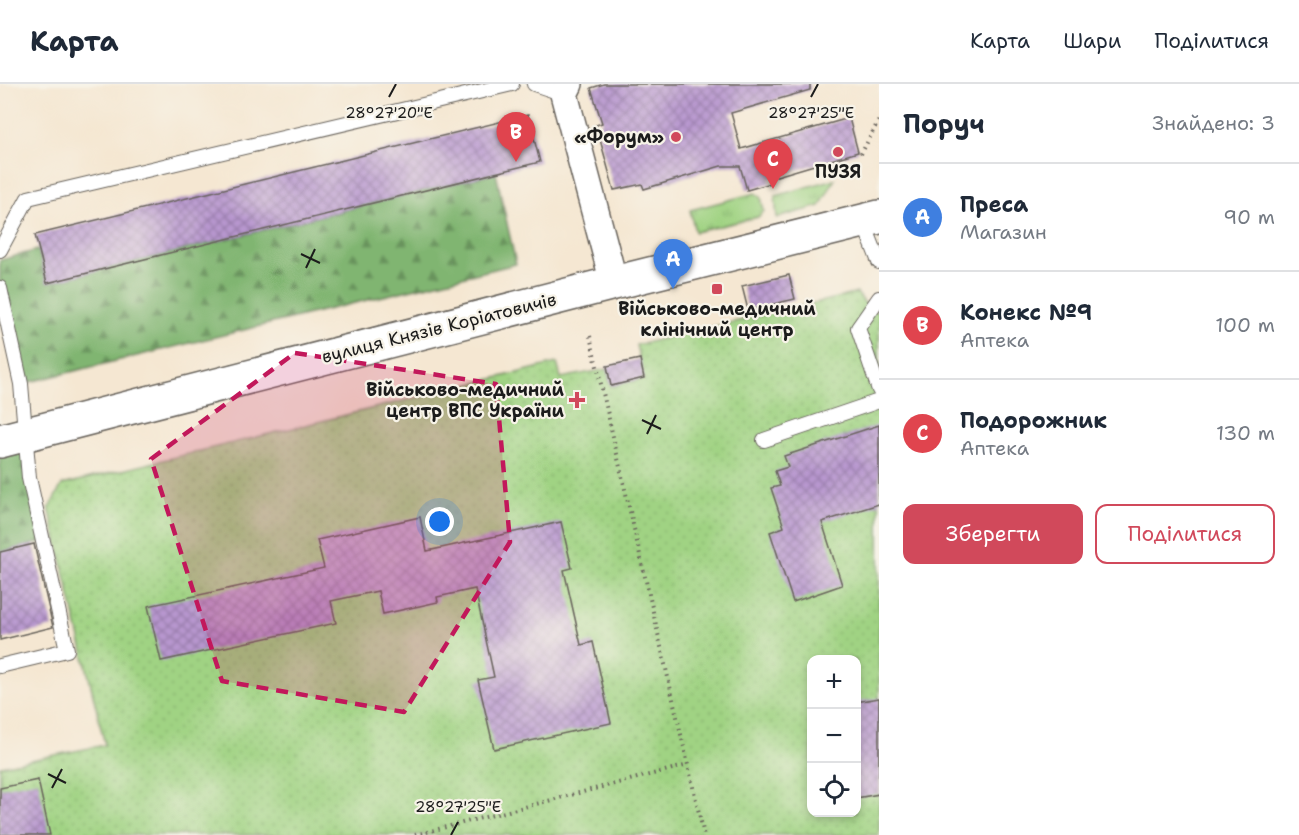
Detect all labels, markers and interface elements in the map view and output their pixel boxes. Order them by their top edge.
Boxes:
text: Карта [30,22,119,60]
text: Карта [970,27,1030,55]
text: Шари [1063,27,1121,55]
text: Поділитися [1154,27,1269,55]
text: 28°27'20"E [345,103,433,123]
text: 28°27'25"E [768,103,854,123]
text: Поруч [903,106,985,141]
text: Знайдено: 3 [1152,110,1275,136]
pin: B [496,112,536,162]
place label: «Форум» [574,125,664,149]
marker: «Форум» [669,130,683,144]
pin: C [754,140,792,189]
marker: ПУЗЯ [831,145,845,159]
place label: ПУЗЯ [815,160,861,184]
text: Преса [960,190,1028,219]
text: A [915,204,930,230]
text: 90 m [1223,204,1275,230]
text: Магазин [960,219,1047,245]
pin: A [654,240,692,289]
marker: Військово-медичний клінічний центр [710,282,724,296]
street label: вулиця Князів Коріатовичів [319,287,559,369]
place label: Військово-медичний клінічний центр [618,297,816,342]
text: Конекс №9 [960,298,1092,327]
text: B [916,312,929,338]
text: 100 m [1215,312,1275,338]
text: Аптека [960,327,1029,353]
place label: Військово-медичний центр ВПС України [366,378,565,423]
marker: Військово-медичний центр ВПС України [568,391,586,409]
text: Подорожник [960,406,1107,435]
text: C [916,420,929,446]
text: 130 m [1216,420,1275,446]
text: Аптека [960,435,1029,461]
button: Зберегти [903,504,1083,564]
button: Поділитися [1095,504,1275,564]
your location [425,507,454,536]
map controls [807,655,861,817]
button: + [807,655,861,709]
button: − [807,709,861,763]
button: locate [807,763,861,817]
text: 28°27'25"E [415,797,501,817]

